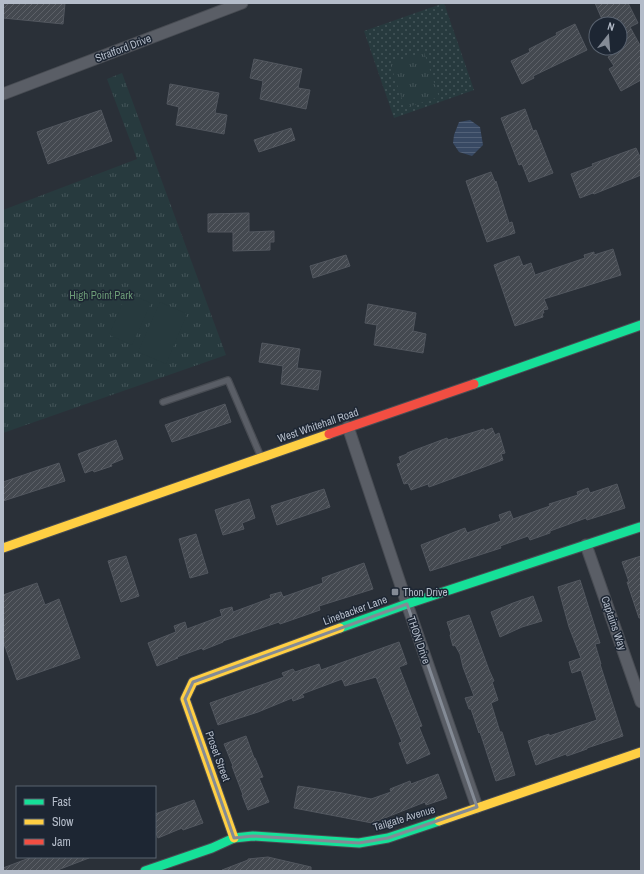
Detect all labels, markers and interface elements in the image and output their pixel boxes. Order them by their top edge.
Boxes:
north arrow [588,16,628,56]
text: N [606,19,616,34]
street label: Stratford Drive [93,31,153,65]
park label: High Point Park [69,288,133,302]
street label: West Whitehall Road [276,405,360,445]
place label: Thon Drive [403,585,448,599]
marker: Thon Drive [390,587,400,597]
street label: Linebacker Lane [321,592,389,628]
street label: Captains Way [598,594,630,652]
street label: THON Drive [404,614,434,666]
street label: Proset Street [202,729,234,784]
legend [16,786,156,858]
text: Fast [52,794,71,810]
street label: Tailgate Avenue [371,802,437,834]
text: Slow [52,814,74,830]
text: Jam [52,834,71,850]

